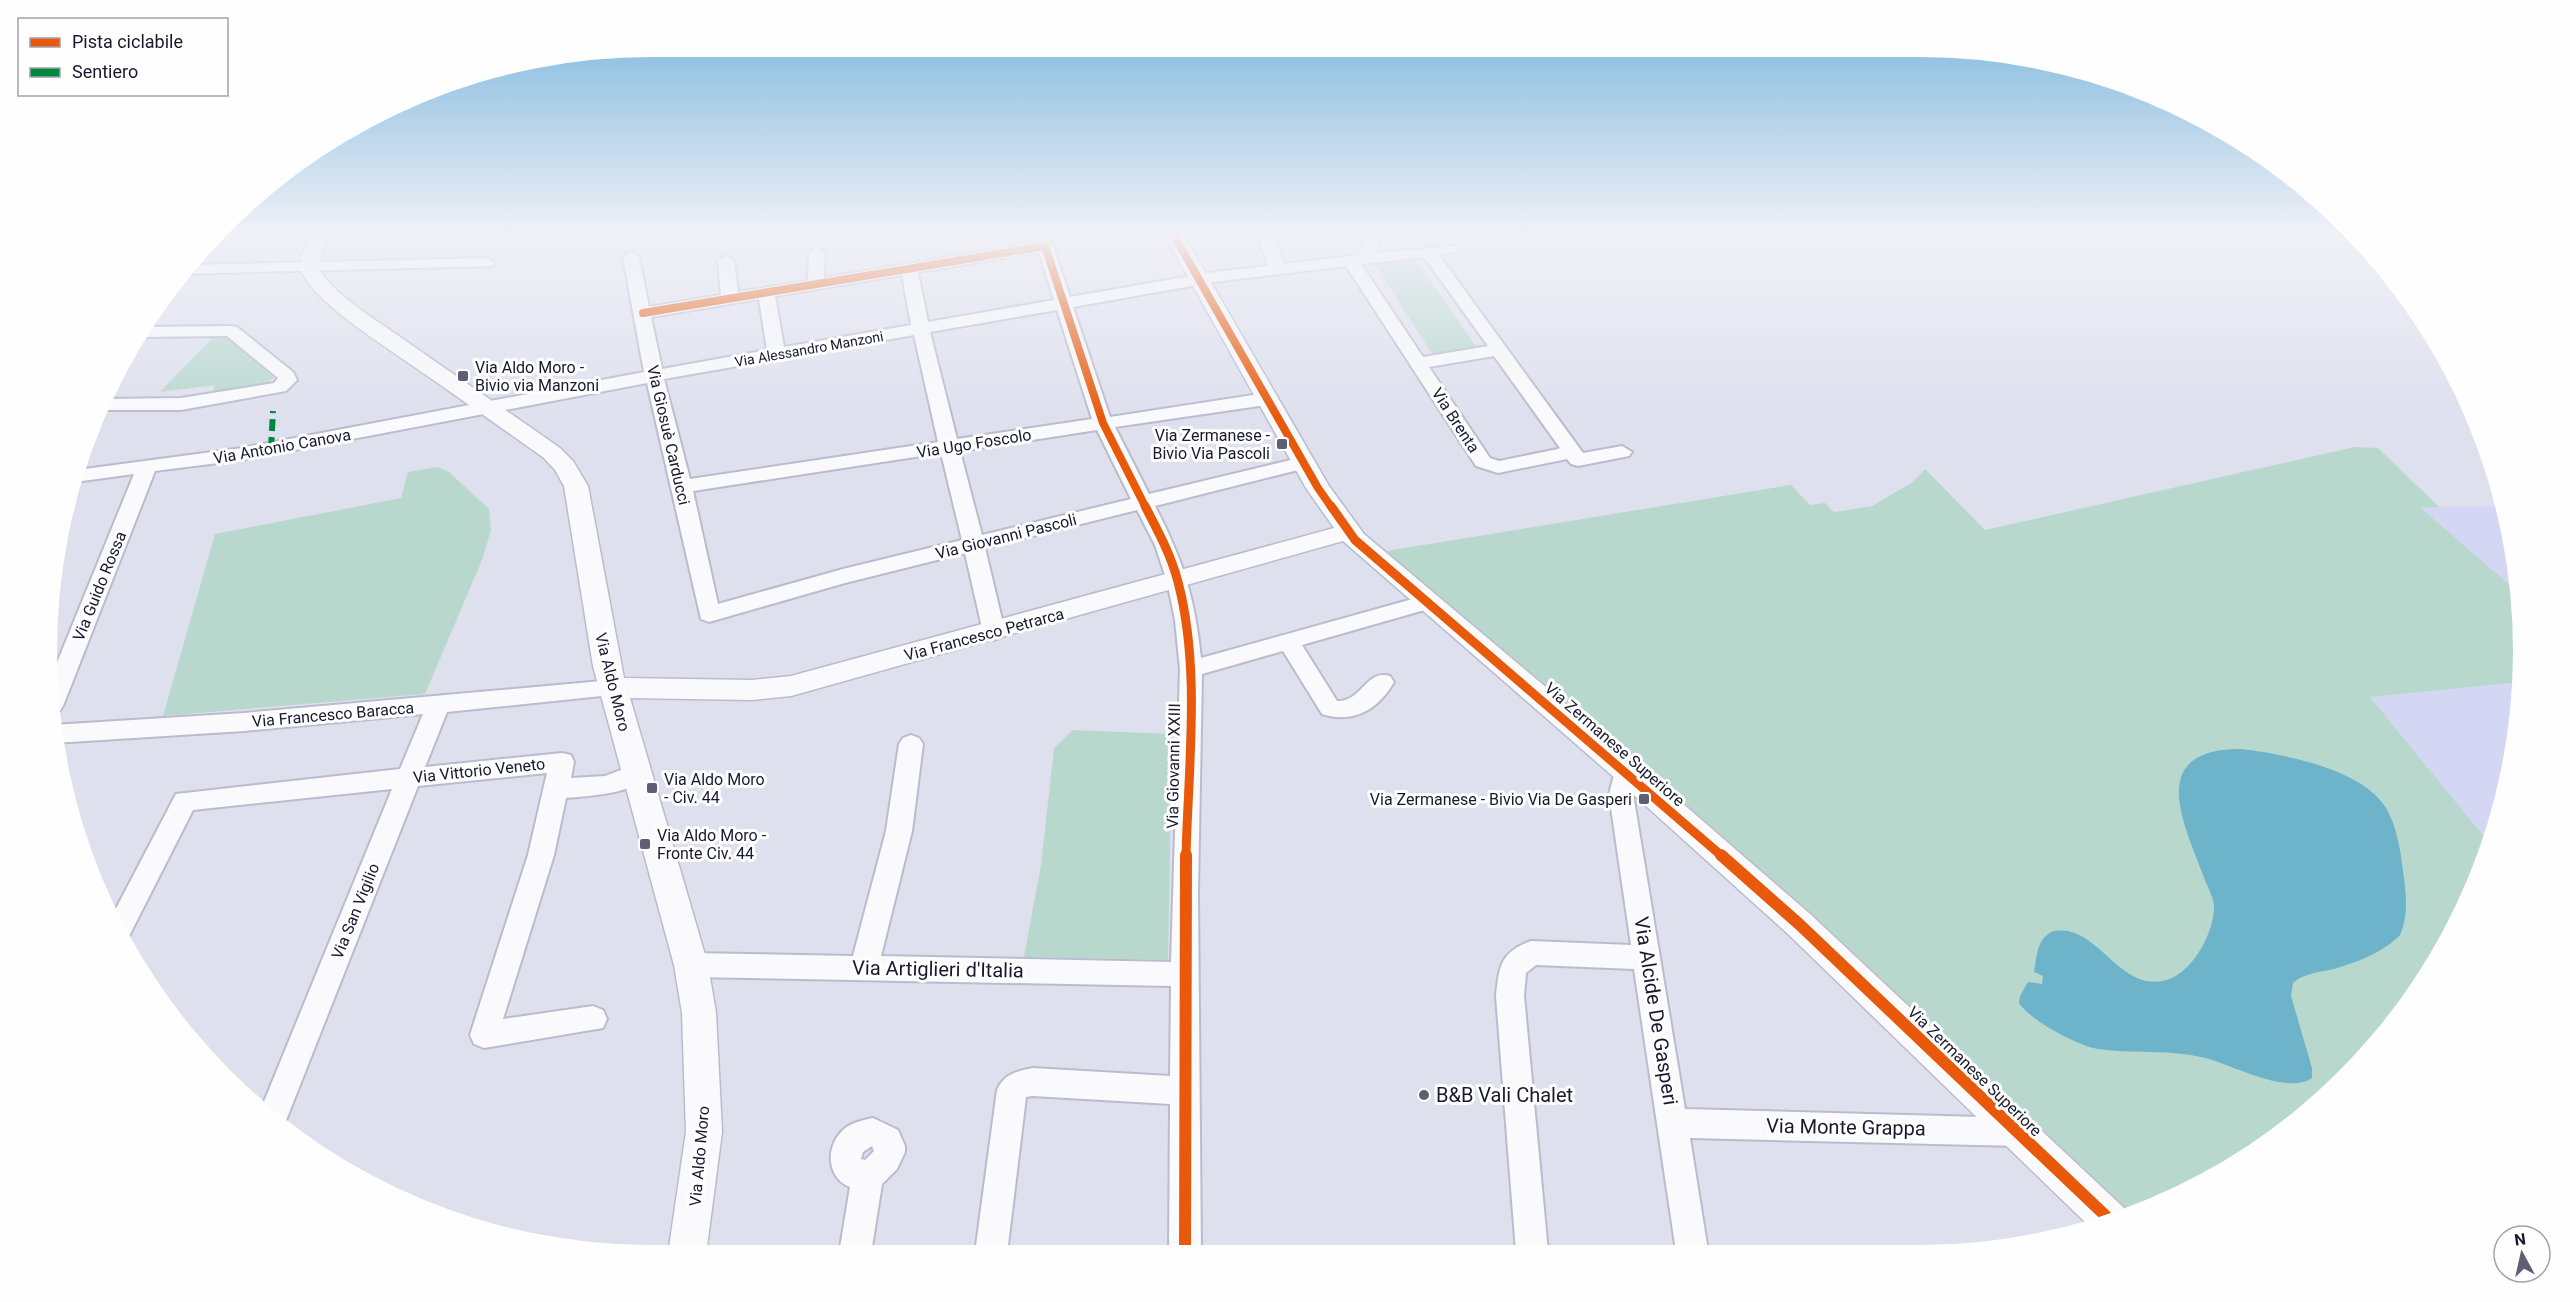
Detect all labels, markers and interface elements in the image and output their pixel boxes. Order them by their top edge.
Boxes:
legend [18,18,228,96]
text: Pista ciclabile [72,31,183,52]
text: Sentiero [72,61,138,82]
street label: Via Alessandro Manzoni [733,328,885,370]
place label: Via Aldo Moro - Bivio via Manzoni [475,358,599,395]
street label: Via Giosuè Carducci [643,363,694,507]
marker: Via Aldo Moro - Bivio via Manzoni [456,369,470,383]
street label: Via Brenta [1428,384,1483,456]
street label: Via Antonio Canova [212,425,352,468]
street label: Via Ugo Foscolo [915,425,1033,462]
place label: Via Zermanese - Bivio Via Pascoli [1152,426,1271,463]
marker: Via Zermanese - Bivio Via Pascoli [1275,437,1289,451]
street label: Via Giovanni Pascoli [934,510,1079,563]
street label: Via Guido Rossa [69,529,130,644]
street label: Via Francesco Petrarca [902,604,1066,665]
street label: Via Aldo Moro [591,631,634,733]
street label: Via Zermanese Superiore [1541,679,1688,810]
street label: Via Francesco Baracca [251,698,415,731]
street label: Via Giovanni XXIII [1163,703,1184,829]
street label: Via Vittorio Veneto [412,754,546,787]
place label: Via Aldo Moro - Civ. 44 [664,770,765,807]
marker: Via Aldo Moro - Civ. 44 [645,781,659,795]
place label: Via Zermanese - Bivio Via De Gasperi [1370,790,1632,809]
marker: Via Zermanese - Bivio Via De Gasperi [1637,792,1651,806]
place label: Via Aldo Moro - Fronte Civ. 44 [657,826,767,863]
marker: Via Aldo Moro - Fronte Civ. 44 [638,837,652,851]
street label: Via San Vigilio [328,861,383,962]
street label: Via Alcide De Gasperi [1629,915,1683,1107]
street label: Via Artiglieri d'Italia [852,956,1024,982]
street label: Via Zermanese Superiore [1904,1002,2046,1140]
place label: B&B Vali Chalet [1436,1083,1573,1107]
marker: B&B Vali Chalet [1417,1088,1431,1102]
street label: Via Aldo Moro [686,1105,713,1207]
street label: Via Monte Grappa [1766,1114,1926,1140]
north arrow [2492,1224,2552,1284]
text: N [2513,1229,2527,1250]

